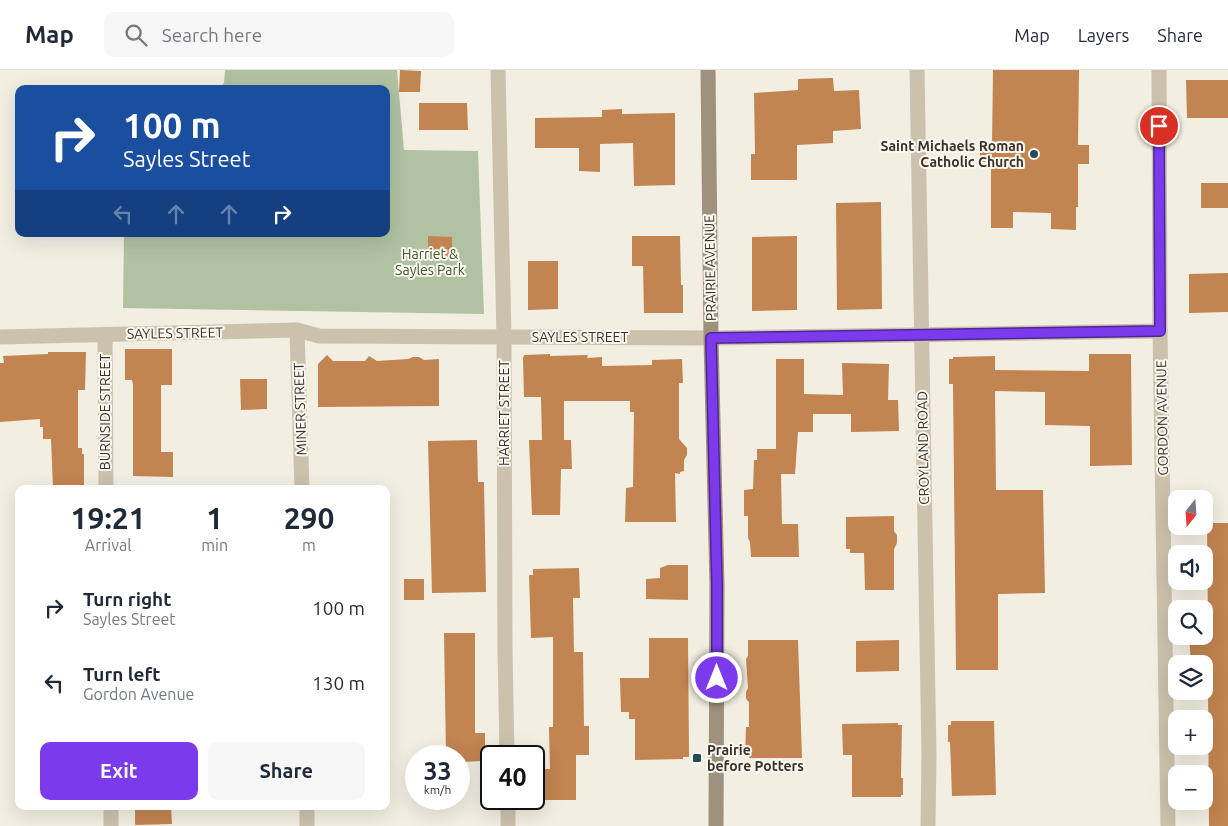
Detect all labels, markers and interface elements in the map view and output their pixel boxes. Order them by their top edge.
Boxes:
search box [104,12,454,57]
text: Map [25,21,74,48]
icon: search [122,21,150,49]
text: Search here [162,24,262,46]
text: Map [1014,25,1050,45]
text: Layers [1078,25,1129,45]
text: Share [1157,25,1203,45]
icon: right [40,105,105,170]
text: 100 m [123,105,221,145]
pin [1138,105,1180,147]
icon: arrive [1145,112,1173,140]
place label: Saint Michaels Roman Catholic Church [880,138,1024,170]
text: Sayles Street [123,146,250,171]
marker: Saint Michaels Roman Catholic Church [1028,148,1040,160]
icon: left [109,200,137,228]
icon: ahead [162,200,190,228]
icon: ahead [215,200,243,228]
icon: right [268,200,296,228]
street label: PRAIRIE AVENUE [701,215,719,321]
park label: Harriet & Sayles Park [395,246,465,278]
street label: SAYLES STREET [127,324,224,342]
street label: SAYLES STREET [532,329,628,345]
street label: BURNSIDE STREET [97,354,113,470]
street label: HARRIET STREET [496,360,512,466]
street label: GORDON AVENUE [1153,360,1171,476]
street label: MINER STREET [290,362,310,456]
street label: CROYLAND ROAD [914,391,932,505]
north arrow [1168,490,1212,535]
map controls [1168,490,1213,810]
text: 19:21 [71,501,146,535]
text: 1 [206,501,223,535]
text: 290 [284,501,334,535]
text: Arrival [85,536,131,554]
text: min [201,536,228,554]
text: m [302,536,316,554]
button: sound [1168,545,1213,590]
text: Turn right [83,588,171,610]
icon: right [40,594,68,622]
text: 100 m [312,597,365,619]
button: search [1168,600,1213,645]
text: Sayles Street [83,610,176,628]
position arrow [690,651,742,703]
button: layers [1168,655,1213,700]
text: Turn left [83,663,161,685]
icon: left [40,669,68,697]
text: 130 m [312,672,365,694]
text: Gordon Avenue [83,685,194,703]
button: + [1168,710,1213,755]
button: Exit [40,742,198,800]
button: Share [208,742,365,800]
place label: Prairie before Potters [707,742,804,774]
speed limit sign: 40 [480,745,545,810]
marker: Prairie before Potters [691,752,703,764]
text: 33 [423,757,452,785]
button: − [1168,765,1213,810]
text: km/h [424,783,451,796]

